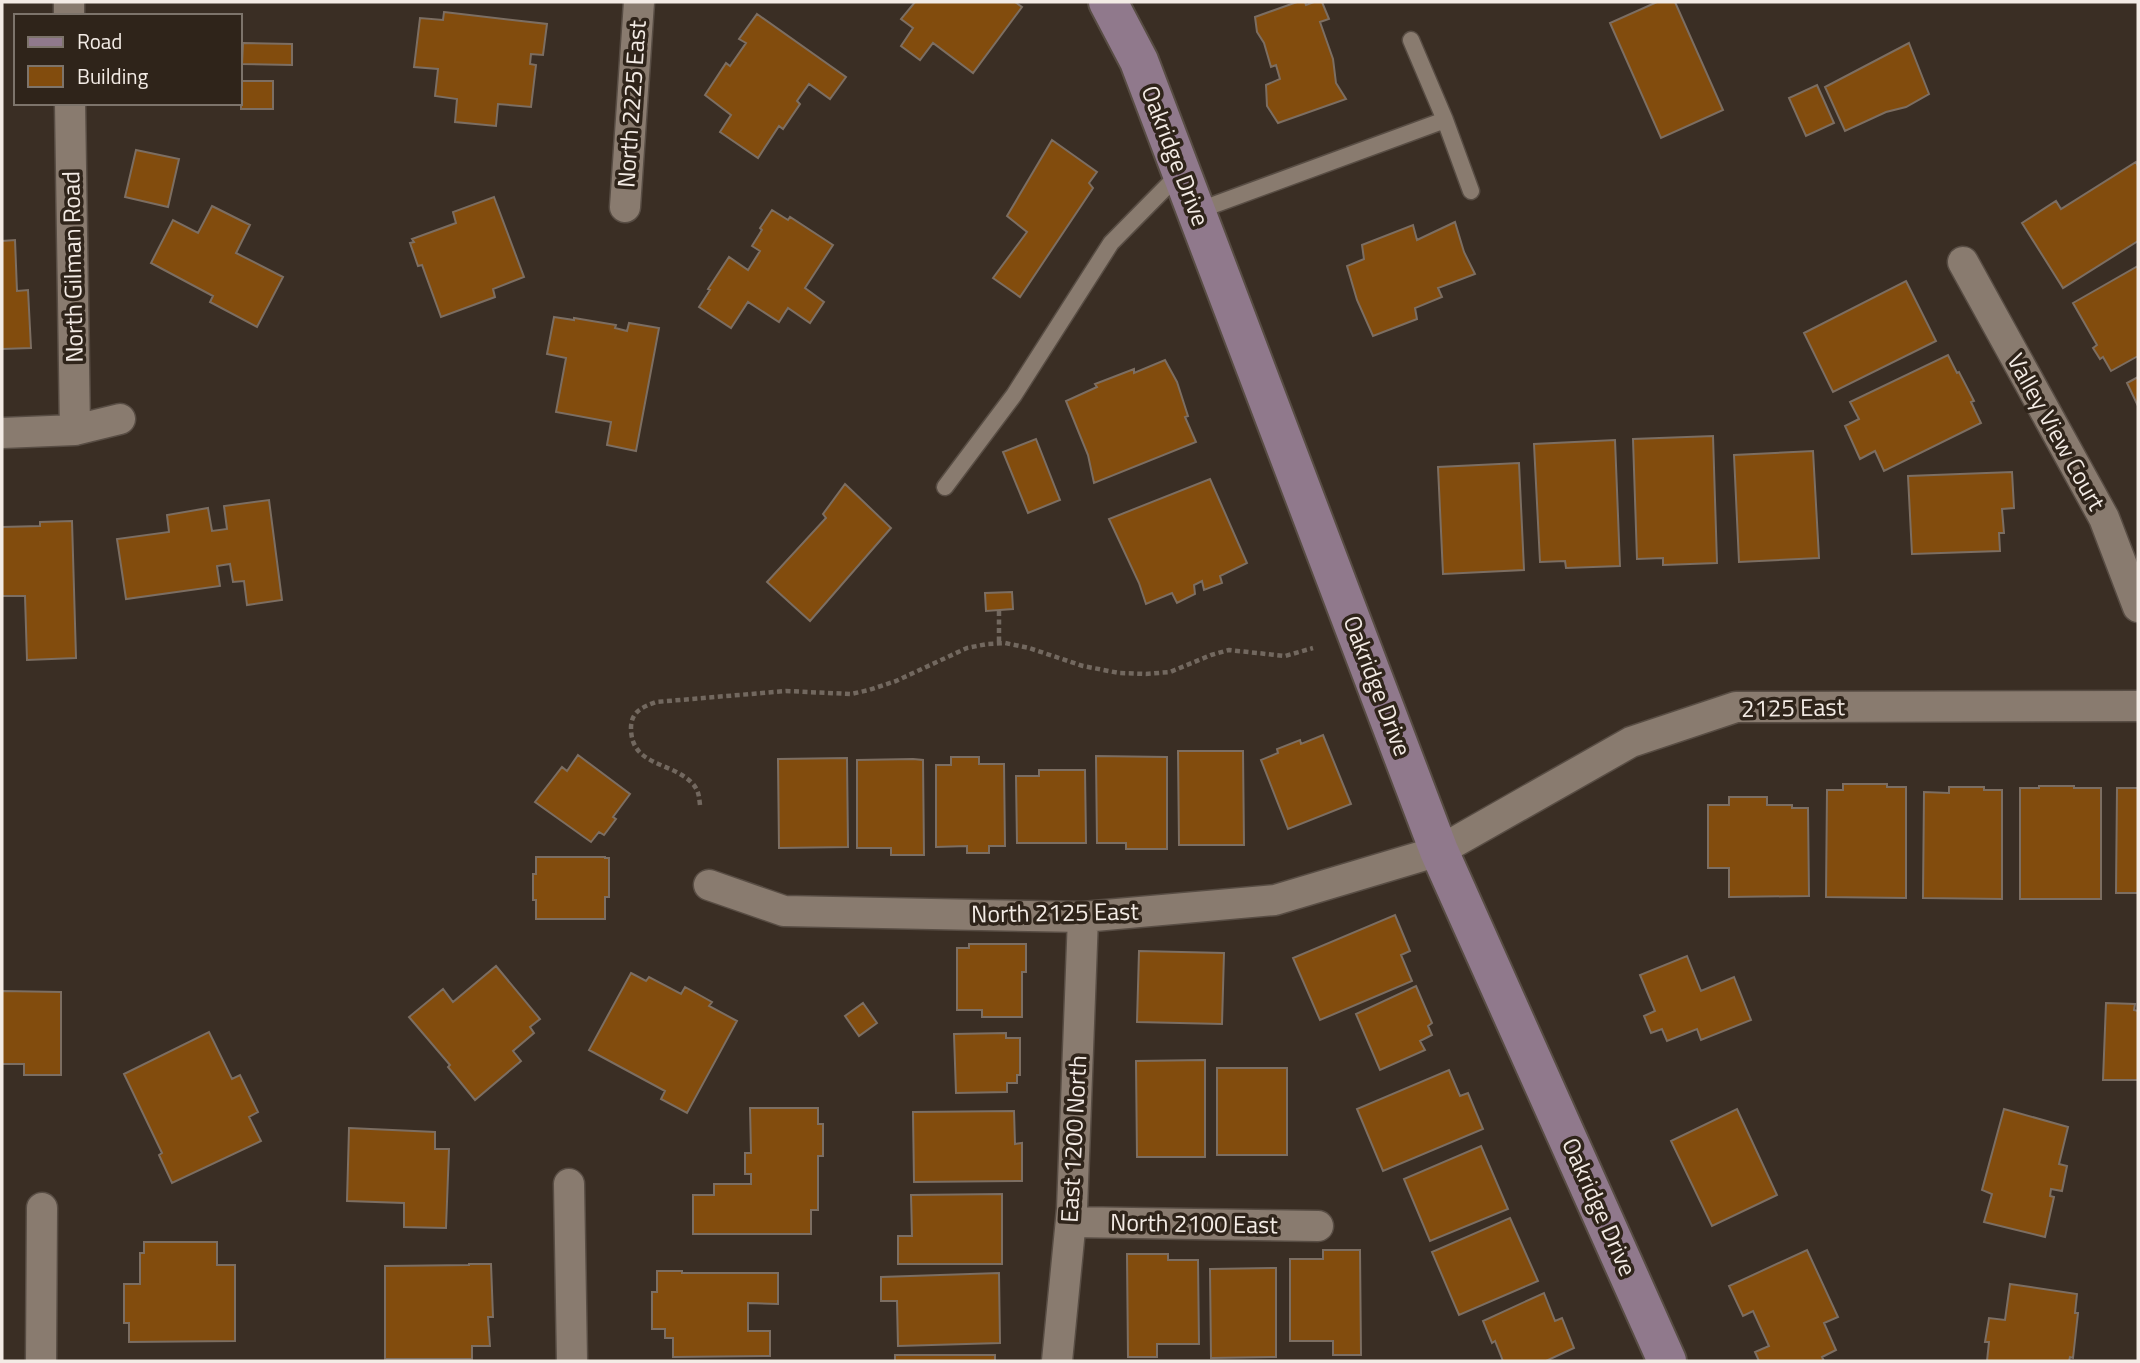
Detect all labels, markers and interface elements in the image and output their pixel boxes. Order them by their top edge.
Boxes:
legend [14,14,242,105]
street label: North 2225 East [607,19,655,189]
text: Road [77,25,122,57]
text: Building [77,60,149,92]
street label: Oakridge Drive [1133,80,1219,231]
street label: North Gilman Road [52,171,92,363]
street label: Valley View Court [1999,346,2115,517]
street label: Oakridge Drive [1335,610,1421,761]
street label: 2125 East [1741,688,1846,726]
street label: North 2125 East [971,893,1140,931]
street label: East 1200 North [1051,1054,1095,1224]
street label: Oakridge Drive [1553,1132,1646,1281]
street label: North 2100 East [1110,1204,1279,1242]

